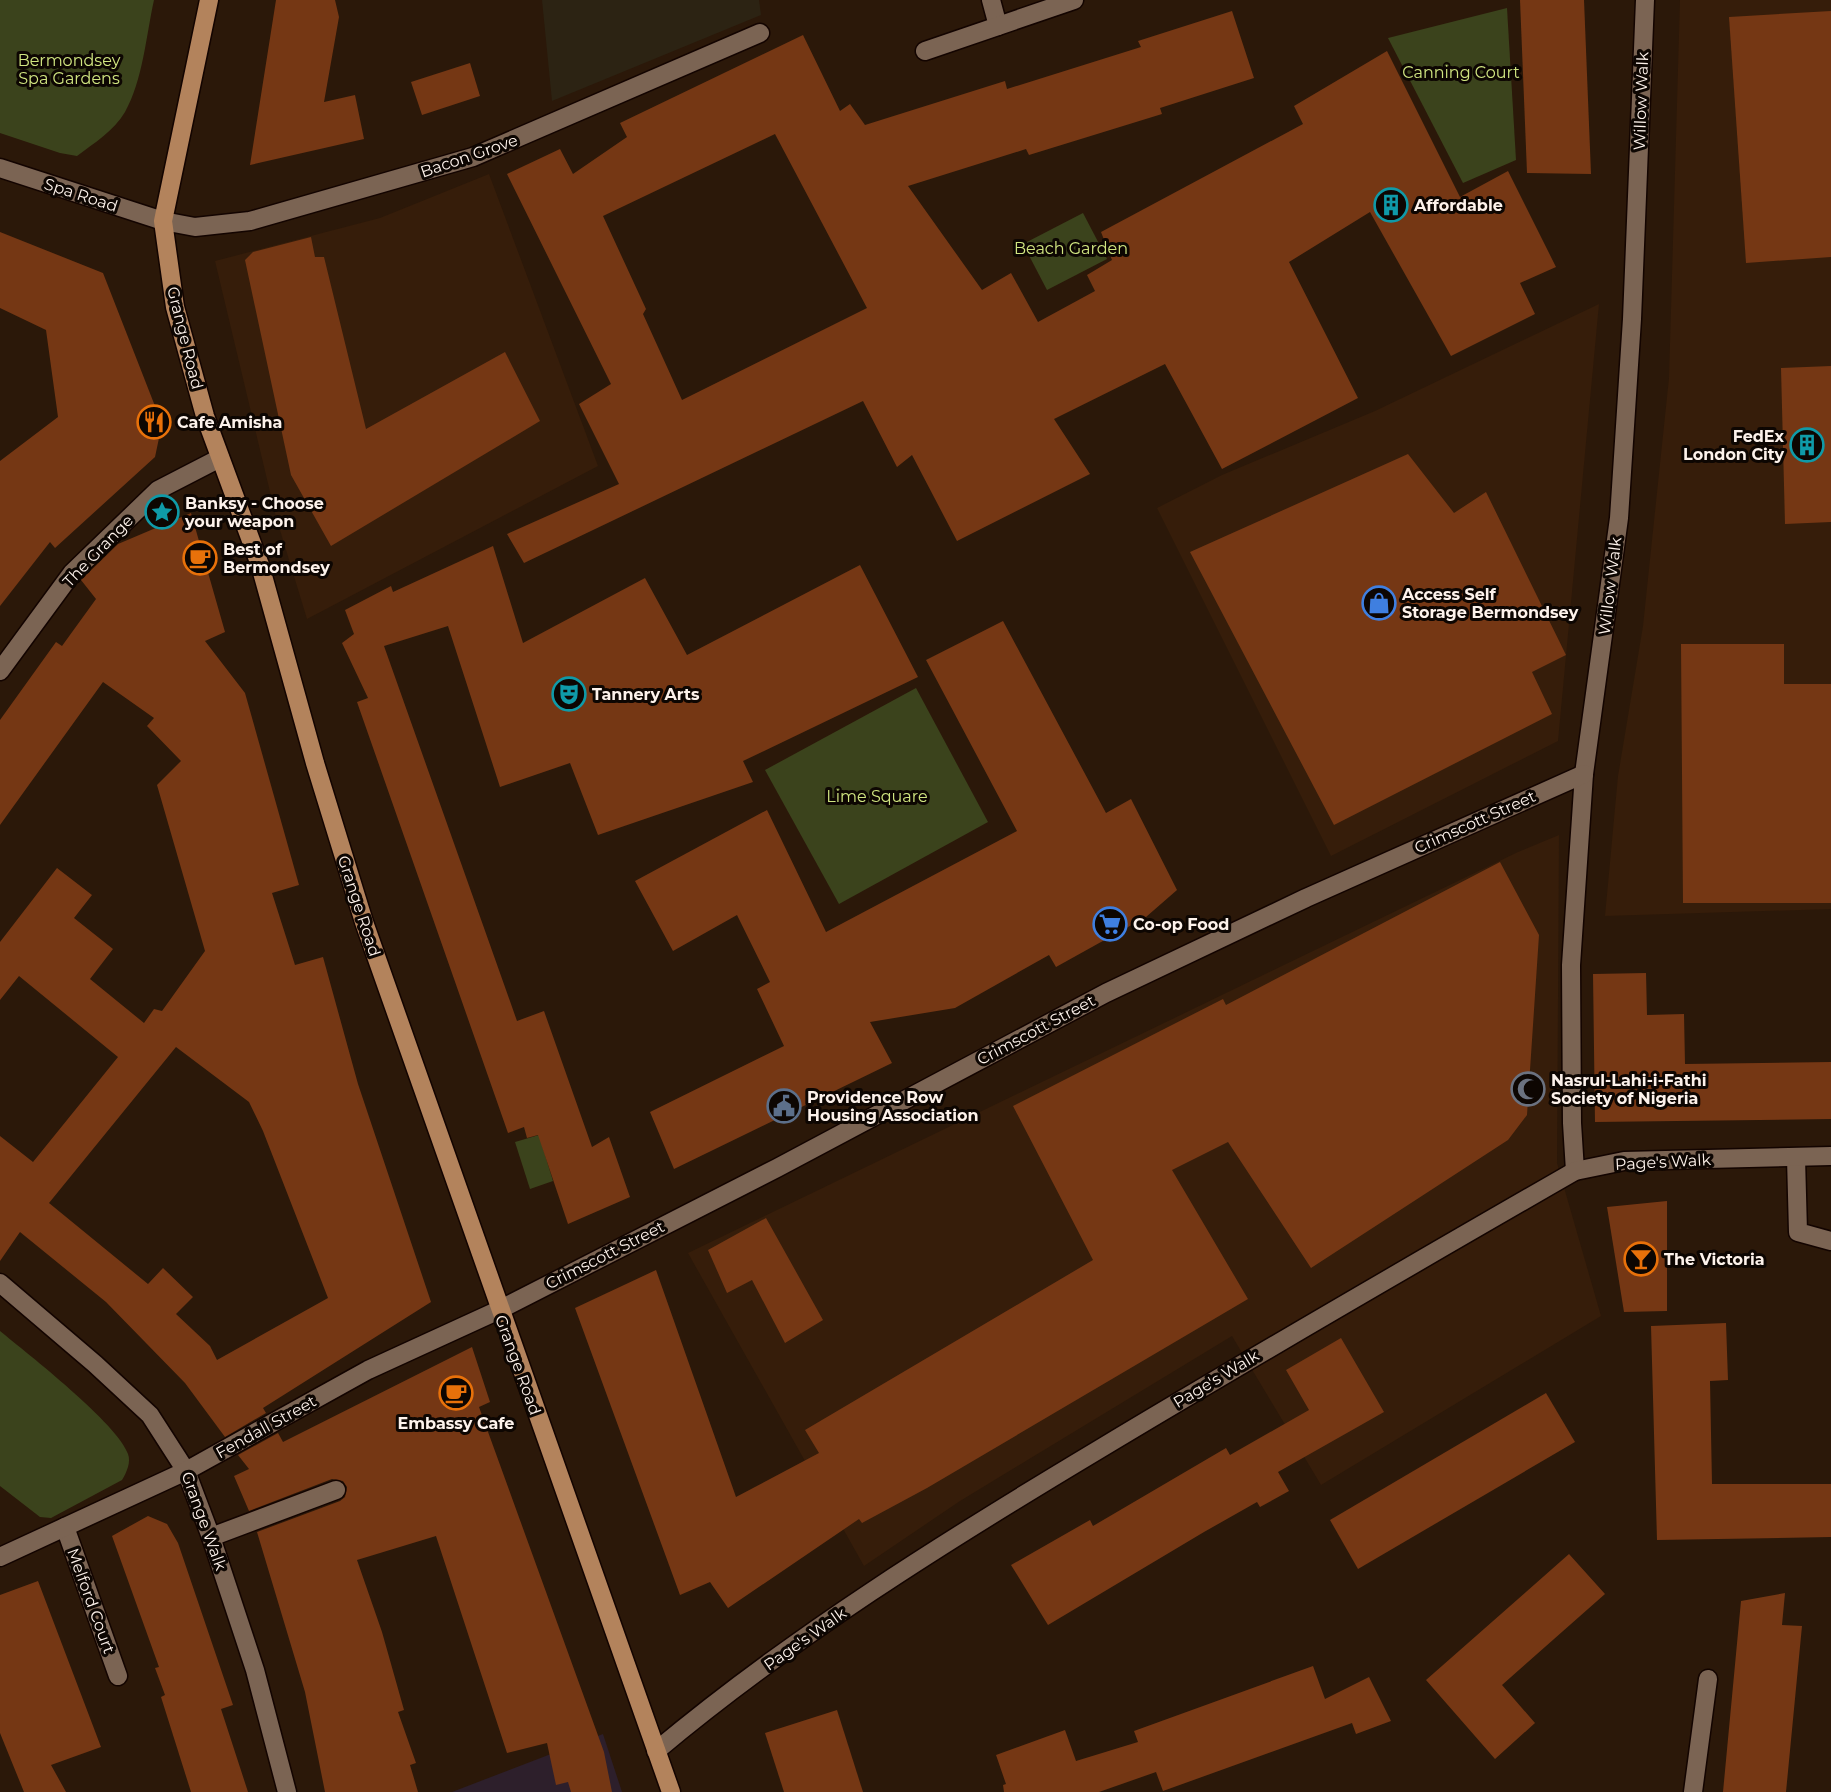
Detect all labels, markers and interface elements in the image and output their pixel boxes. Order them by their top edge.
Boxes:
park label: Bermondsey Spa Gardens [18,51,121,88]
street label: Willow Walk [1630,51,1652,151]
park label: Canning Court [1402,63,1520,82]
street label: Bacon Grove [418,130,520,182]
street label: Spa Road [42,174,120,216]
building icon: Affordable [1373,187,1409,223]
place label: Affordable [1413,196,1503,215]
park label: Beach Garden [1014,239,1128,258]
street label: Grange Road [163,285,207,391]
restaurant icon: Cafe Amisha [136,404,172,440]
place label: Cafe Amisha [177,413,282,432]
place label: FedEx London City [1683,427,1784,464]
building icon: FedEx London City [1789,427,1825,463]
place icon: Banksy - Choose your weapon [144,494,180,530]
place label: Banksy - Choose your weapon [184,494,324,531]
street label: The Grange [59,511,137,591]
street label: Willow Walk [1595,535,1625,636]
cafe icon: Best of Bermondsey [182,540,218,576]
place label: Best of Bermondsey [223,540,330,577]
shop icon: Access Self Storage Bermondsey [1361,585,1397,621]
place label: Access Self Storage Bermondsey [1401,585,1579,622]
theatre icon: Tannery Arts [551,676,587,712]
place label: Tannery Arts [592,685,700,704]
street label: Crimscott Street [1411,786,1539,857]
park label: Lime Square [826,787,928,806]
street label: Grange Road [334,853,384,959]
supermarket icon: Co-op Food [1092,906,1128,942]
place label: Co-op Food [1133,915,1229,934]
street label: Crimscott Street [974,991,1099,1069]
mosque icon: Nasrul-Lahi-i-Fathi Society of Nigeria [1510,1071,1546,1107]
place label: Nasrul-Lahi-i-Fathi Society of Nigeria [1551,1071,1707,1108]
public building icon: Providence Row Housing Association [766,1088,802,1124]
place label: Providence Row Housing Association [807,1088,979,1125]
street label: Page's Walk [1614,1150,1712,1174]
street label: Crimscott Street [542,1217,668,1293]
bar icon: The Victoria [1623,1241,1659,1277]
place label: The Victoria [1664,1250,1765,1269]
street label: Grange Road [491,1312,545,1418]
street label: Page's Walk [1170,1346,1263,1412]
cafe icon: Embassy Cafe [438,1375,474,1411]
street label: Fendall Street [213,1391,320,1462]
place label: Embassy Cafe [398,1414,514,1433]
street label: Grange Walk [177,1469,231,1573]
street label: Melford Court [63,1546,119,1657]
street label: Page's Walk [760,1603,850,1674]

